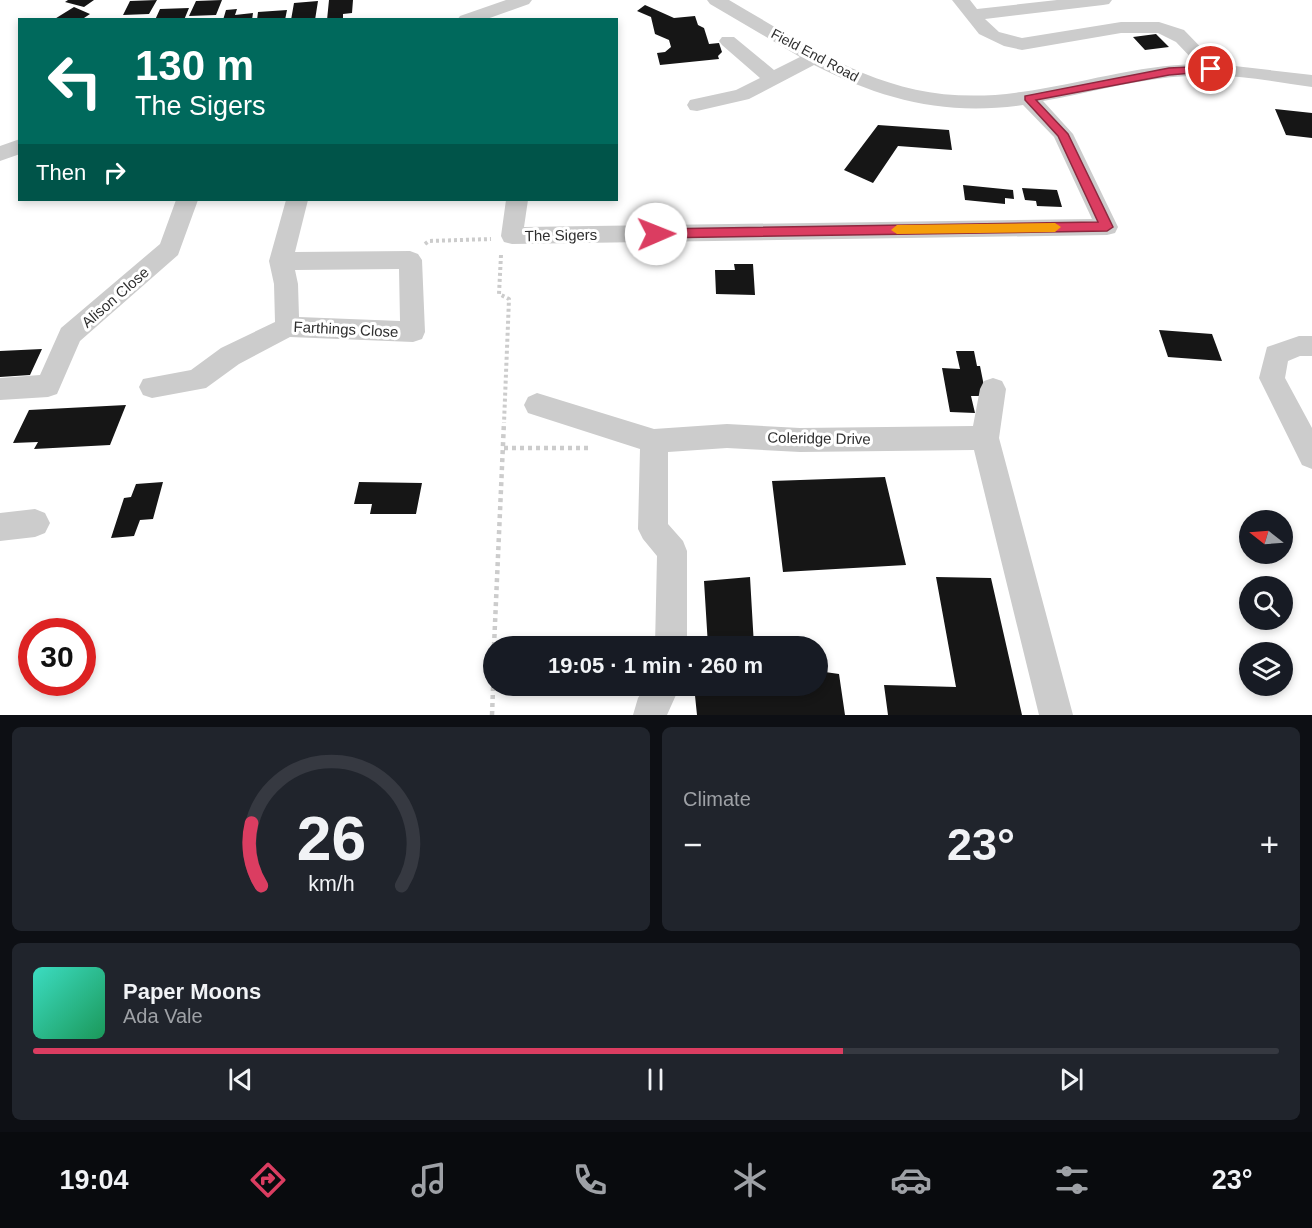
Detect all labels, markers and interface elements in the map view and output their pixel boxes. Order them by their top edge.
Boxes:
street label: Field End Road [769,25,861,85]
icon: left [36,42,114,120]
text: 130 m [135,42,254,89]
pin [1185,43,1236,94]
icon: arrive [1194,52,1227,85]
text: The Sigers [135,91,266,121]
icon: right [98,156,131,189]
text: Then [36,160,86,185]
position arrow [624,202,688,266]
street label: The Sigers [525,226,597,244]
street label: Alison Close [78,263,152,331]
street label: Farthings Close [293,318,399,340]
street label: Coleridge Drive [767,429,871,447]
north arrow [1239,510,1293,564]
map controls [1239,510,1293,696]
button: search [1239,576,1293,630]
speed limit sign: 30 [18,618,96,696]
button: layers [1239,642,1293,696]
text: 19:05 · 1 min · 260 m [548,653,763,678]
text: Climate [683,788,751,810]
text: 26 [296,804,366,873]
text: 23° [947,819,1015,870]
text: − [683,826,702,863]
text: + [1260,826,1279,863]
text: km/h [308,872,354,896]
text: Paper Moons [123,979,261,1004]
text: Ada Vale [123,1005,203,1027]
icon: previous [224,1063,257,1096]
icon: pause [639,1063,672,1096]
icon: next [1055,1063,1088,1096]
icon: directions [247,1159,289,1201]
icon: music [408,1159,450,1201]
icon: phone [569,1159,611,1201]
icon: climate [729,1159,771,1201]
icon: car [890,1159,932,1201]
icon: filters [1051,1159,1093,1201]
text: 19:04 [59,1165,128,1195]
text: 23° [1212,1165,1253,1195]

